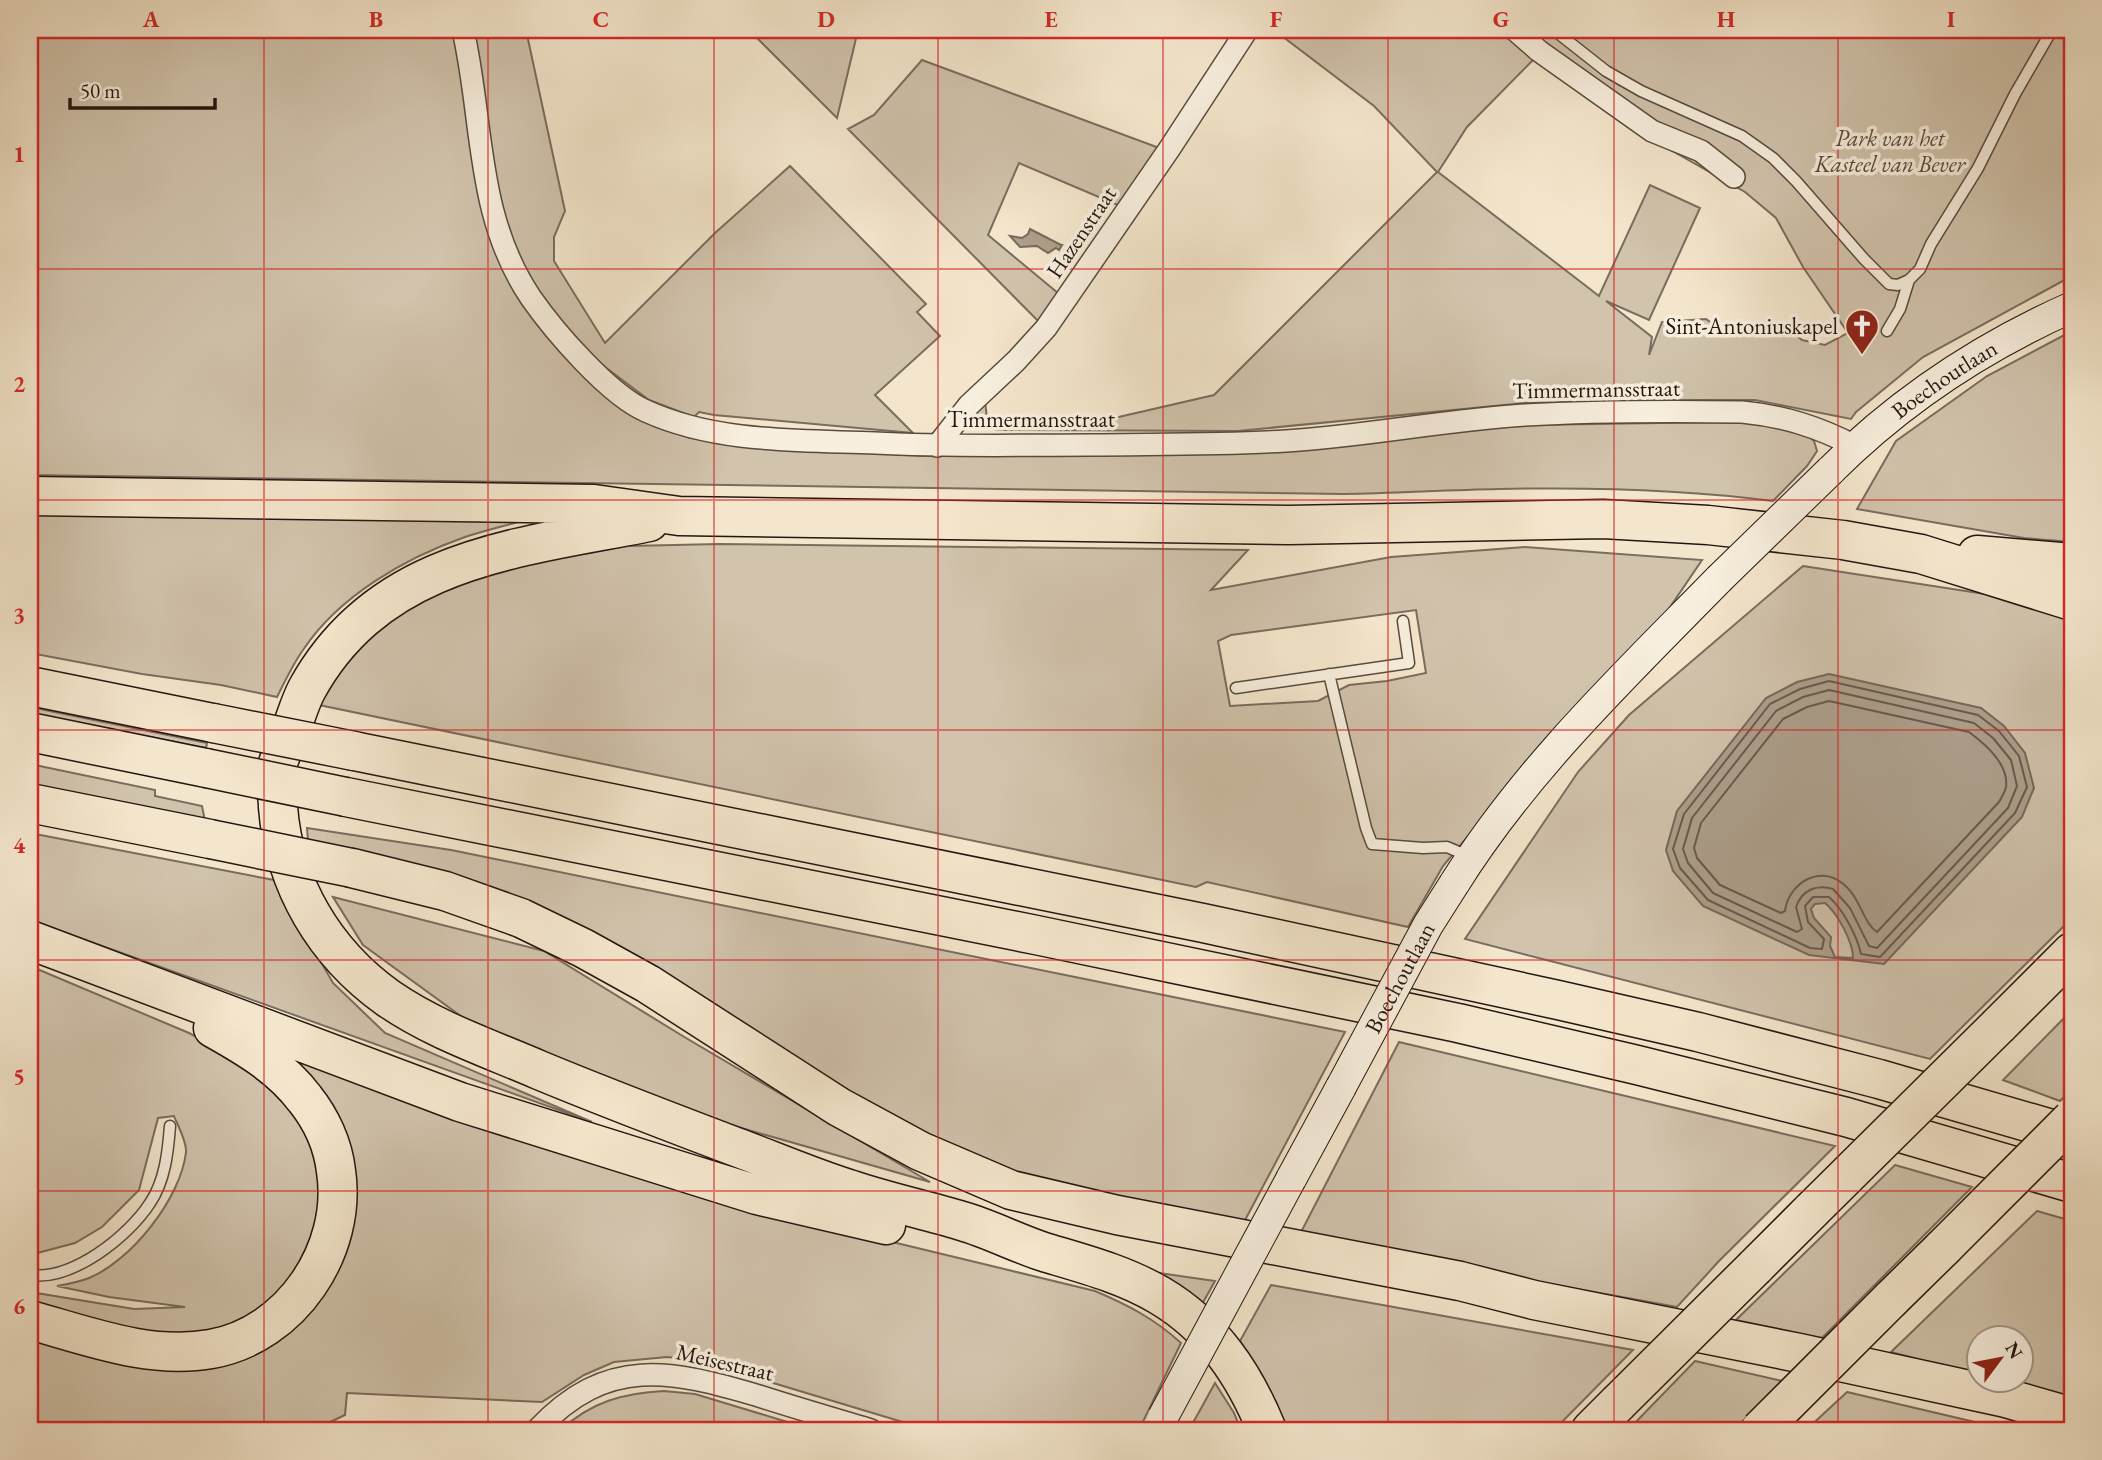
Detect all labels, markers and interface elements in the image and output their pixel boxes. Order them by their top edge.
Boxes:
text: A [142,4,160,34]
text: B [369,4,383,34]
text: C [593,4,609,34]
text: D [817,4,835,34]
text: E [1044,4,1058,34]
text: F [1270,4,1283,34]
text: G [1493,4,1509,34]
text: H [1717,4,1735,34]
text: I [1947,4,1955,34]
scale bar [70,66,215,110]
text: 50 m [80,77,121,104]
park label: Park van het Kasteel van Bever [1814,123,1967,179]
text: 1 [13,139,25,169]
street label: Hazenstraat [1039,179,1123,284]
church icon: Sint-Antoniuskapel [1843,307,1881,356]
place label: Sint-Antoniuskapel [1666,311,1838,341]
street label: Boechoutlaan [1885,333,2003,426]
text: 2 [13,369,25,399]
street label: Timmermansstraat [1512,373,1681,405]
street label: Timmermansstraat [947,404,1116,434]
text: 3 [13,600,25,630]
text: 4 [13,830,26,860]
street label: Boechoutlaan [1358,917,1442,1038]
text: 5 [13,1061,25,1091]
text: 6 [13,1291,25,1321]
north arrow [1966,1324,2036,1394]
street label: Meisestraat [673,1336,777,1388]
text: N [1999,1337,2029,1364]

